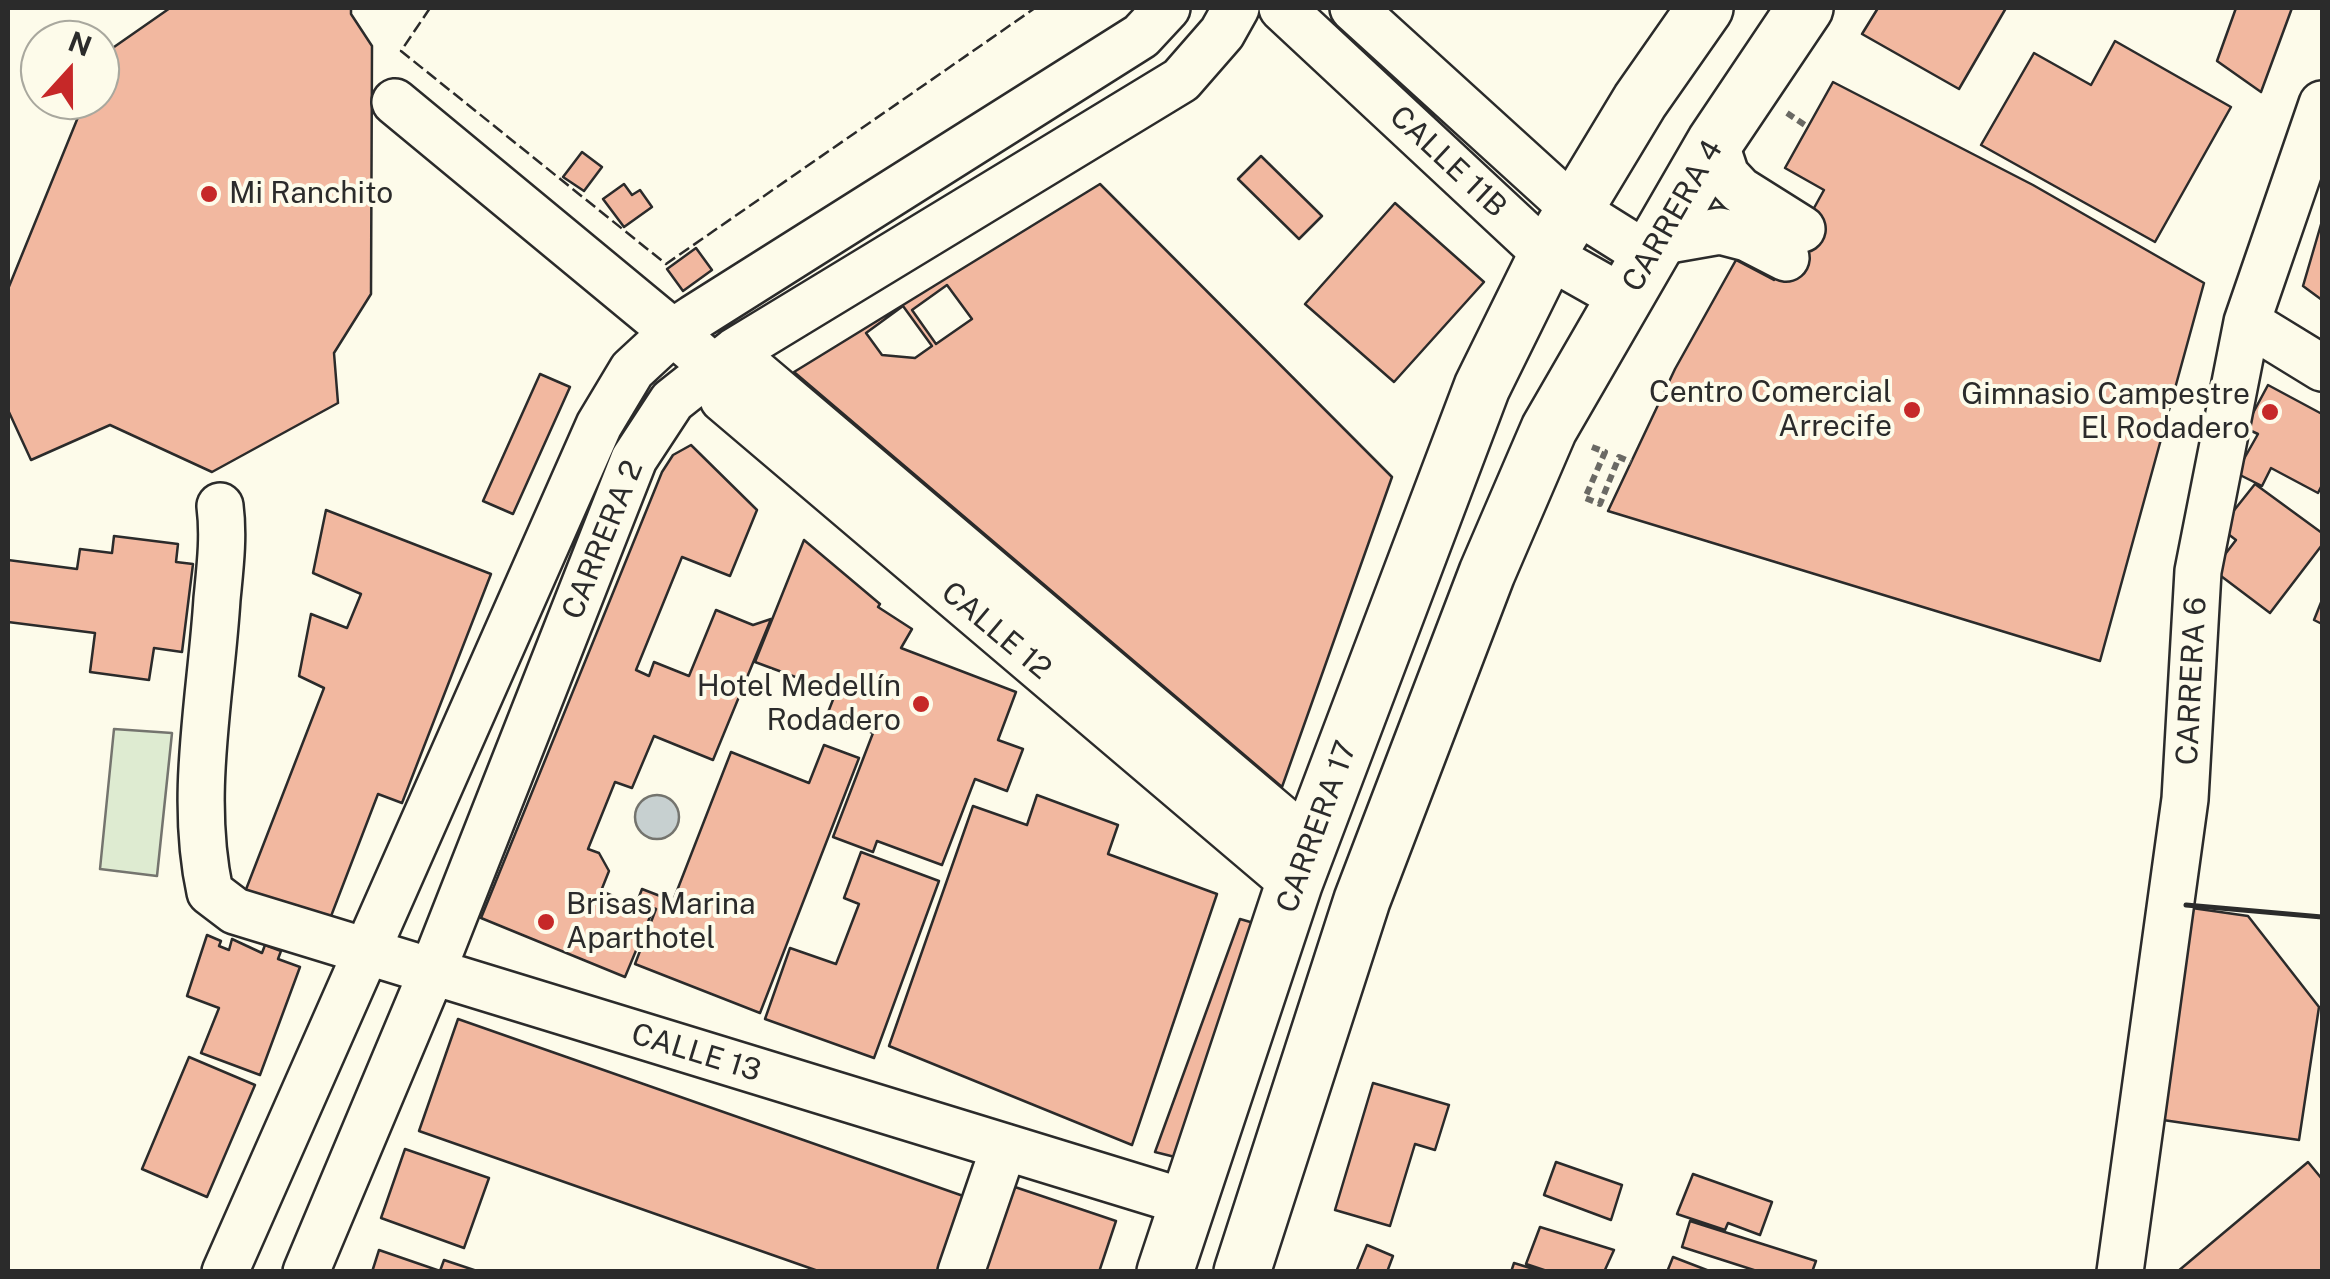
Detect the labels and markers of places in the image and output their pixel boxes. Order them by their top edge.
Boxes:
place label: Mi Ranchito [229,176,393,212]
marker: Mi Ranchito [198,183,220,205]
place label: Centro Comercial Arrecife [1649,375,1892,446]
place label: Gimnasio Campestre El Rodadero [1961,377,2250,448]
marker: Centro Comercial Arrecife [1901,399,1923,421]
marker: Gimnasio Campestre El Rodadero [2259,401,2281,423]
place label: Hotel Medellín Rodadero [697,669,901,740]
marker: Hotel Medellín Rodadero [910,693,932,715]
place label: Brisas Marina Aparthotel [566,887,756,958]
marker: Brisas Marina Aparthotel [535,911,557,933]

